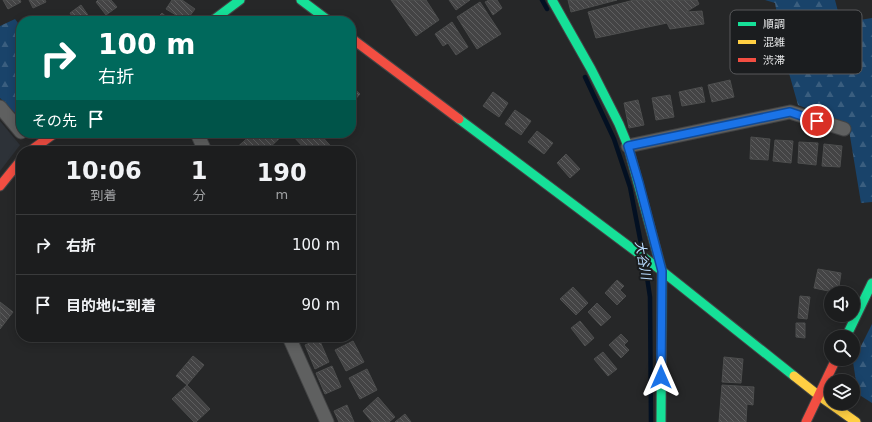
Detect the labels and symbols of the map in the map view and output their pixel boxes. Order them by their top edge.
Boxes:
legend [730,10,862,74]
text: 順調 [763,18,785,31]
text: 混雑 [763,36,785,49]
text: 渋滞 [763,54,785,67]
pin [800,104,834,138]
water label: 大谷川 [632,239,654,282]
position arrow [640,356,682,398]

